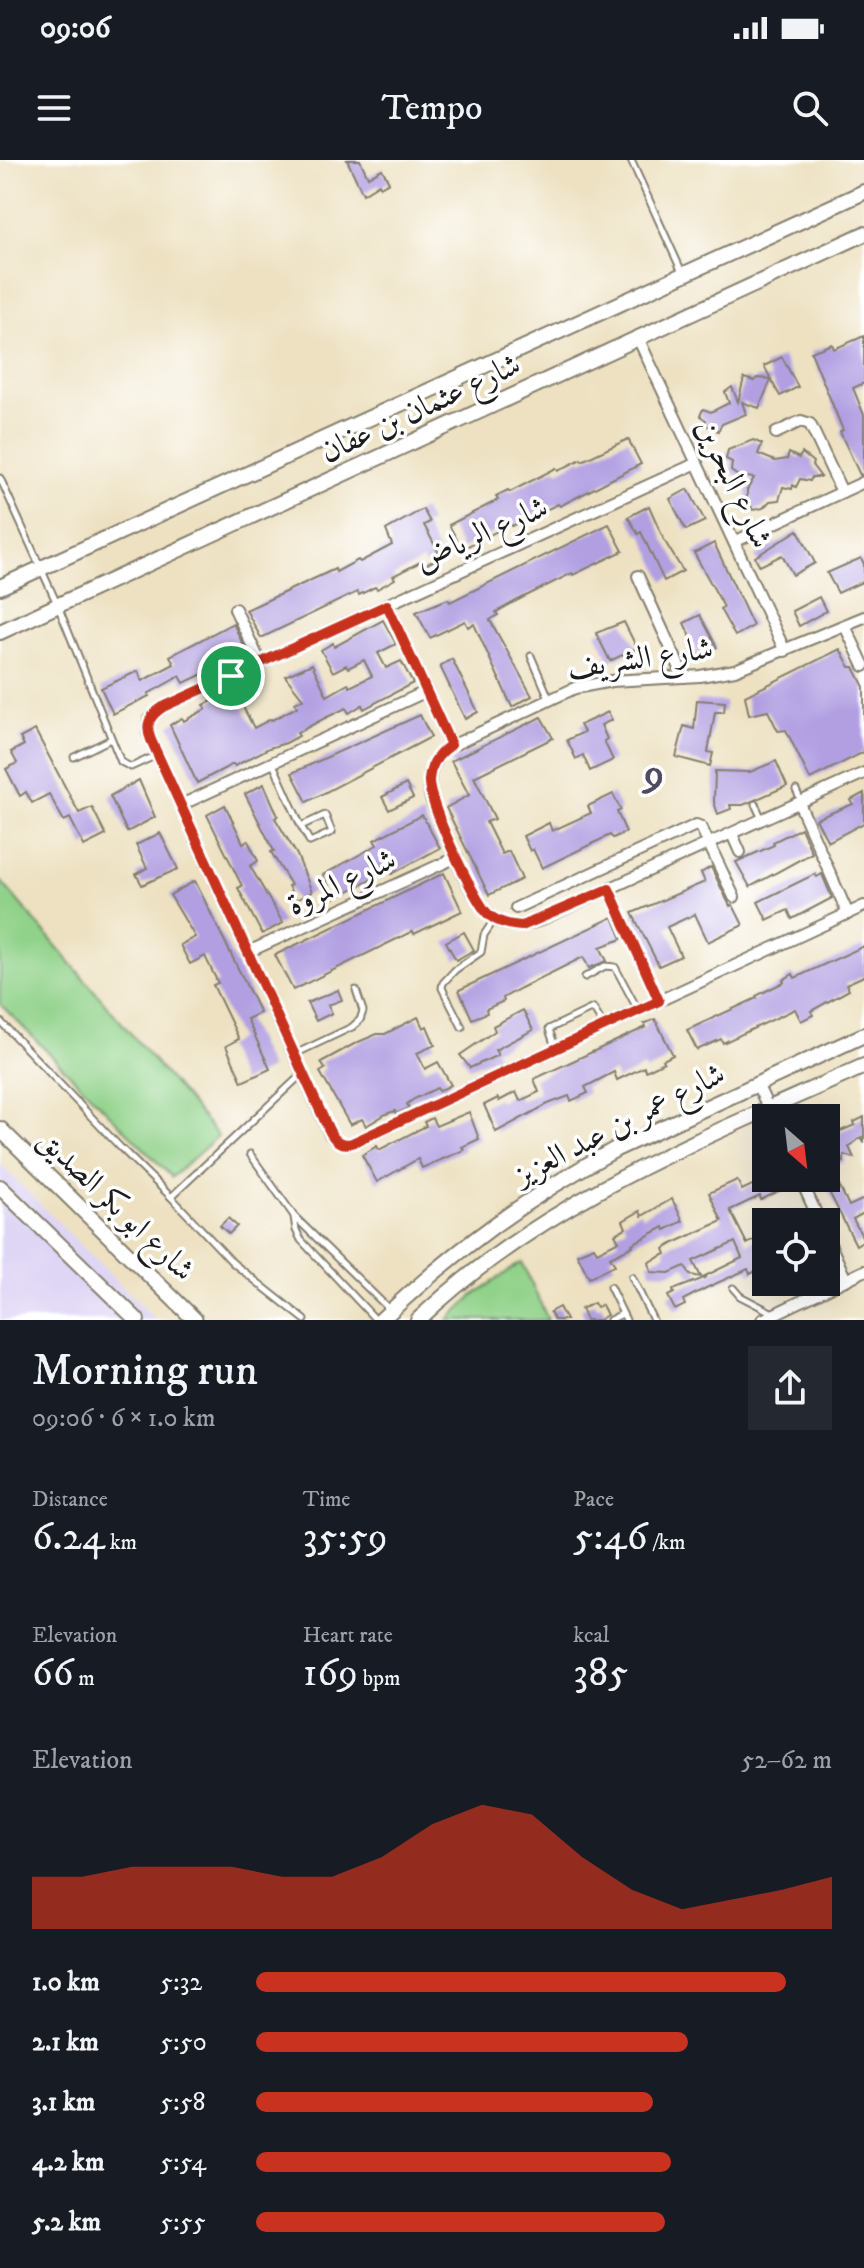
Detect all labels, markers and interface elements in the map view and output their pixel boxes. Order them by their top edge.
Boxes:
text: 09:06 [40,10,111,47]
icon: menu [32,86,76,130]
text: Tempo [381,86,483,131]
icon: search [788,86,832,130]
street label: شارع عثمان بن عفان [314,345,530,477]
street label: شارع البحرين [681,413,781,557]
street label: شارع الرياض [409,488,557,586]
street label: شارع الشريف [565,629,717,694]
pin [197,642,265,710]
icon: arrive [209,654,253,698]
district label: 9 [641,750,664,800]
street label: شارع المروة [281,840,405,930]
street label: شارع عمر بن عبد العزيز [505,1054,734,1201]
north arrow [752,1104,840,1192]
map controls [752,1104,840,1296]
street label: شارع ابو بكر الصديق [25,1120,203,1294]
button: locate [752,1208,840,1296]
text: Morning run [32,1344,258,1399]
button: share [748,1346,832,1430]
text: 09:06 · 6 × 1.0 km [32,1402,215,1435]
text: Distance [32,1486,108,1513]
text: Time [303,1486,350,1513]
text: Pace [573,1486,614,1513]
text: 6.24 [32,1513,105,1563]
text: 35:59 [303,1513,388,1563]
text: 5:46 [573,1513,648,1563]
text: km [105,1529,137,1556]
text: /km [648,1529,686,1556]
text: Elevation [32,1622,117,1649]
text: Heart rate [303,1622,393,1649]
text: kcal [573,1622,609,1649]
text: 66 [32,1649,74,1699]
text: 169 [303,1649,358,1699]
text: 385 [573,1649,628,1699]
text: m [74,1665,95,1692]
text: bpm [358,1665,401,1692]
text: Elevation [32,1744,133,1777]
text: 52–62 m [741,1744,832,1777]
text: 1.0 km [32,1966,100,1999]
text: 5:32 [160,1966,202,1999]
text: 2.1 km [32,2026,99,2059]
text: 5:50 [160,2026,207,2059]
text: 3.1 km [32,2086,95,2119]
text: 5:58 [160,2086,206,2119]
text: 4.2 km [32,2146,105,2179]
text: 5:54 [160,2146,206,2179]
text: 5.2 km [32,2206,101,2239]
text: 5:55 [160,2206,206,2239]

